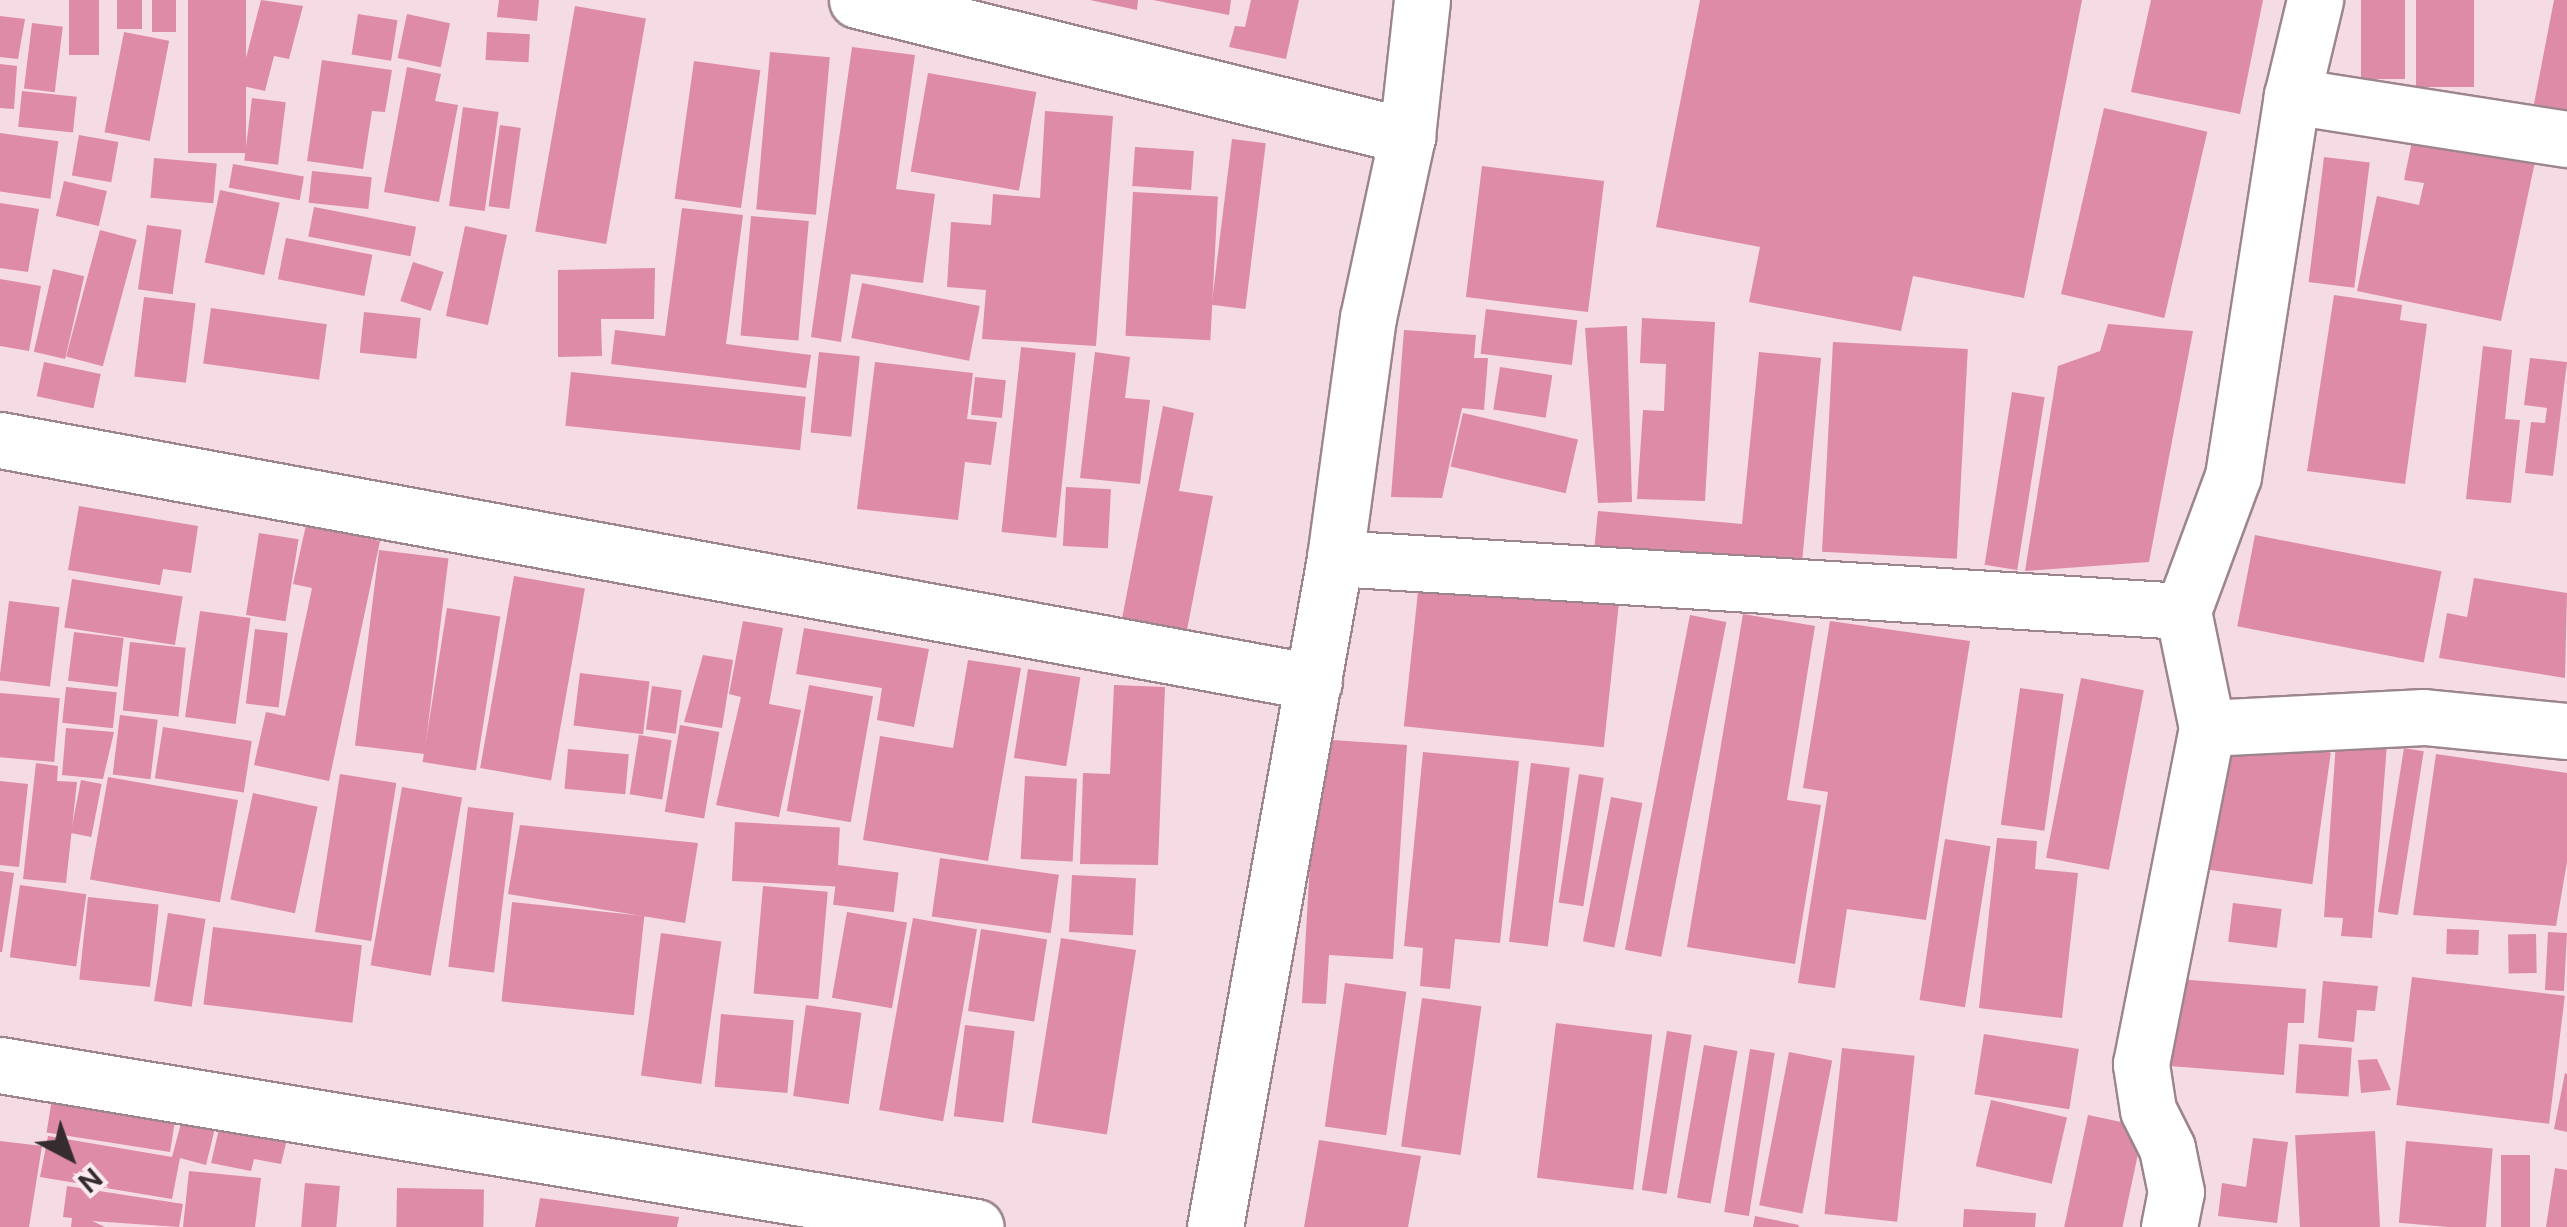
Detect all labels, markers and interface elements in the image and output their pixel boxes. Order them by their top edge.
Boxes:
north arrow [20,1107,120,1207]
text: N [70,1159,110,1201]

